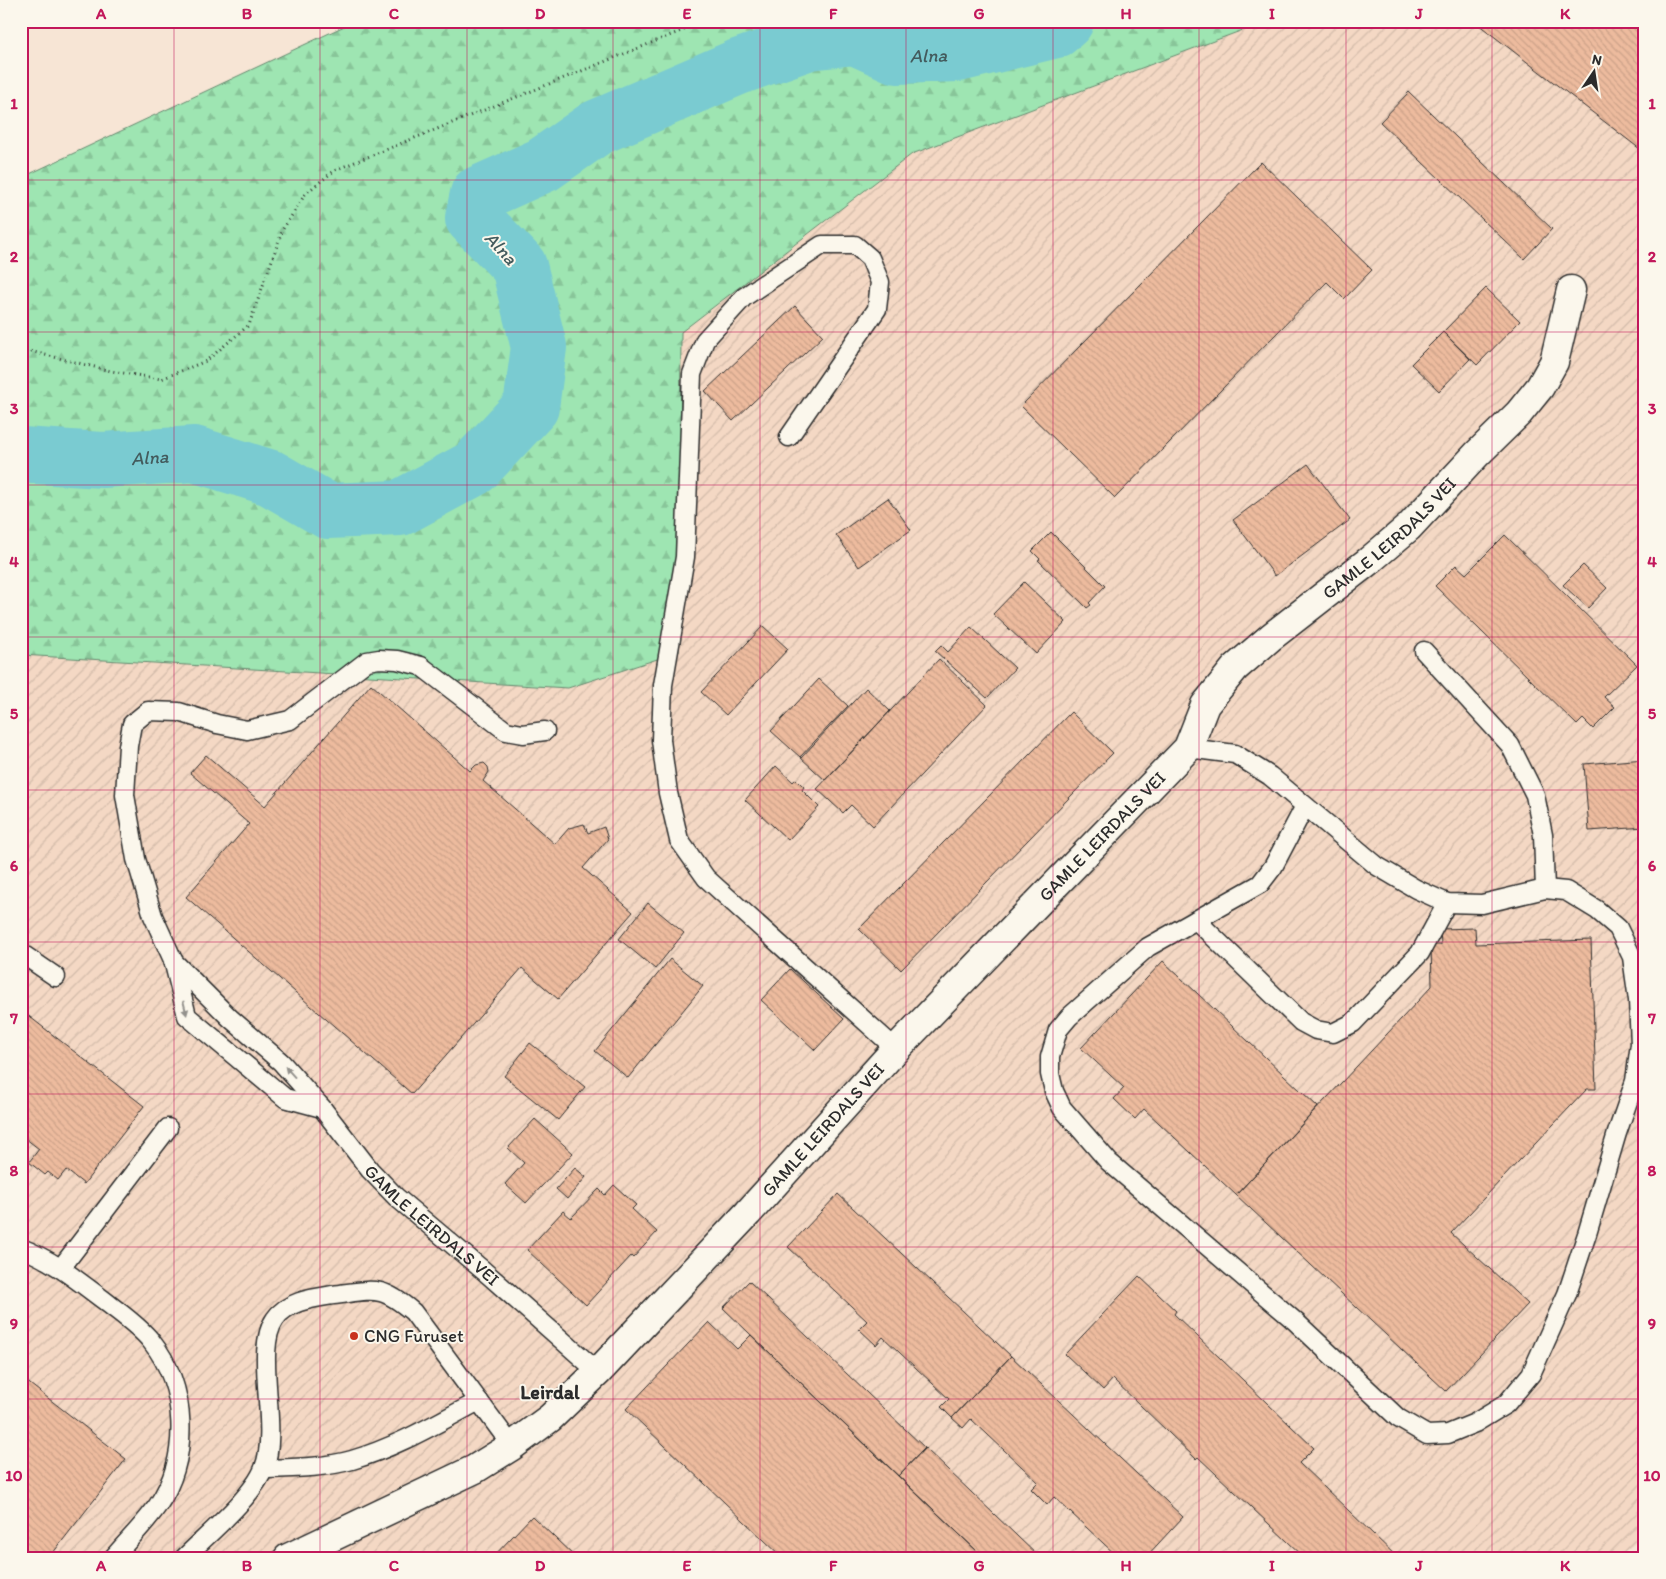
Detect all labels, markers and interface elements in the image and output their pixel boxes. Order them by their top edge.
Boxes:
text: A [95,4,107,23]
text: B [242,4,253,23]
text: C [389,4,400,23]
text: D [535,4,546,23]
text: E [683,4,692,23]
text: F [829,4,838,23]
text: G [973,4,985,23]
text: H [1120,4,1132,23]
text: I [1269,4,1275,23]
text: J [1414,4,1423,23]
text: K [1560,4,1571,23]
water label: Alna [909,43,948,67]
north arrow [1568,48,1618,98]
text: N [1590,50,1603,69]
text: 1 [10,94,18,113]
text: 1 [1648,94,1656,113]
water label: Alna [480,226,522,270]
text: 2 [10,247,19,266]
text: 2 [1648,247,1657,266]
text: 3 [10,399,19,418]
text: 3 [1648,399,1657,418]
water label: Alna [130,444,169,470]
street label: GAMLE LEIRDALS VEI [1318,473,1461,604]
text: 4 [9,552,19,571]
text: 4 [1647,552,1657,571]
text: 5 [10,704,19,723]
text: 5 [1648,704,1657,723]
street label: GAMLE LEIRDALS VEI [1034,767,1170,906]
text: 6 [10,856,19,875]
text: 6 [1648,856,1657,875]
one-way arrow [181,1000,189,1015]
text: 7 [9,1009,18,1028]
text: 7 [1647,1009,1656,1028]
street label: GAMLE LEIRDALS VEI [757,1058,889,1201]
one-way arrow [284,1065,295,1078]
street label: GAMLE LEIRDALS VEI [360,1160,504,1290]
text: 8 [10,1161,19,1180]
text: 8 [1648,1161,1657,1180]
text: 9 [10,1314,18,1333]
text: 9 [1648,1314,1656,1333]
place label: CNG Furuset [364,1325,464,1347]
marker: CNG Furuset [348,1330,360,1342]
district label: Leirdal [520,1380,580,1404]
text: 10 [5,1466,23,1485]
text: 10 [1643,1466,1661,1485]
text: A [95,1556,107,1575]
text: B [242,1556,253,1575]
text: C [389,1556,400,1575]
text: D [535,1556,546,1575]
text: E [683,1556,692,1575]
text: F [829,1556,838,1575]
text: G [973,1556,985,1575]
text: H [1120,1556,1132,1575]
text: I [1269,1556,1275,1575]
text: J [1414,1556,1423,1575]
text: K [1560,1556,1571,1575]

